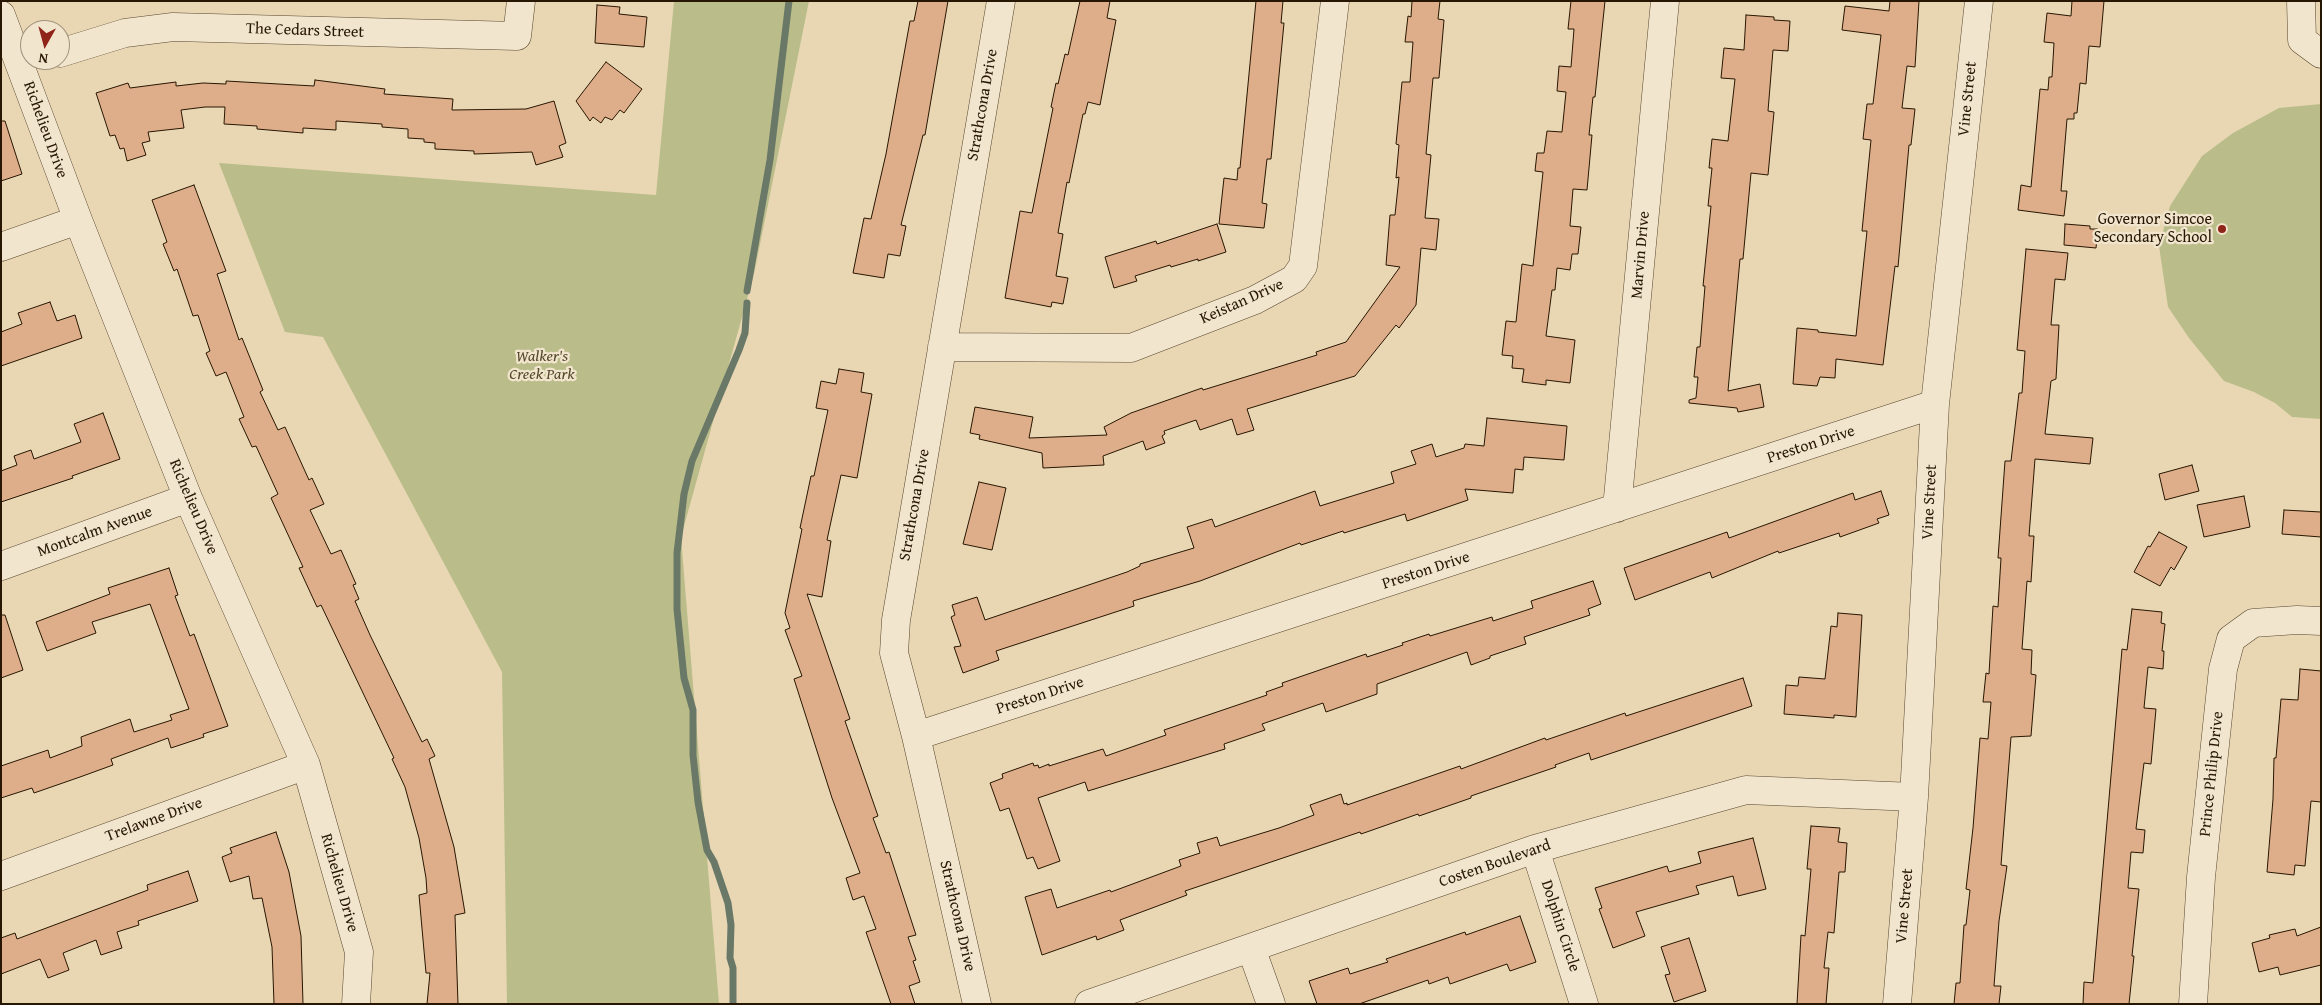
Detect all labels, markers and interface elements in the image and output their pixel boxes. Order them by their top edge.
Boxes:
street label: The Cedars Street [246,19,364,43]
north arrow [20,20,70,70]
text: N [37,48,49,69]
street label: Strathcona Drive [964,48,1002,162]
street label: Vine Street [1955,60,1981,138]
street label: Richelieu Drive [19,79,71,181]
street label: Marvin Drive [1628,210,1654,300]
place label: Governor Simcoe Secondary School [2094,210,2212,248]
marker: Governor Simcoe Secondary School [2216,223,2228,235]
street label: Keistan Drive [1197,275,1287,329]
park label: Walker's Creek Park [509,347,575,385]
street label: Preston Drive [1765,422,1857,468]
street label: Strathcona Drive [896,448,934,562]
street label: Richelieu Drive [164,456,222,558]
street label: Vine Street [1918,464,1942,540]
street label: Montcalm Avenue [35,502,155,562]
street label: Preston Drive [1380,548,1472,594]
street label: Preston Drive [994,673,1086,719]
street label: Prince Philip Drive [2196,710,2228,838]
street label: Trelawne Drive [103,794,205,846]
street label: Richelieu Drive [316,832,362,934]
street label: Costen Boulevard [1437,836,1553,892]
street label: Strathcona Drive [935,859,979,973]
street label: Vine Street [1892,868,1918,944]
street label: Dolphin Circle [1536,878,1584,974]

